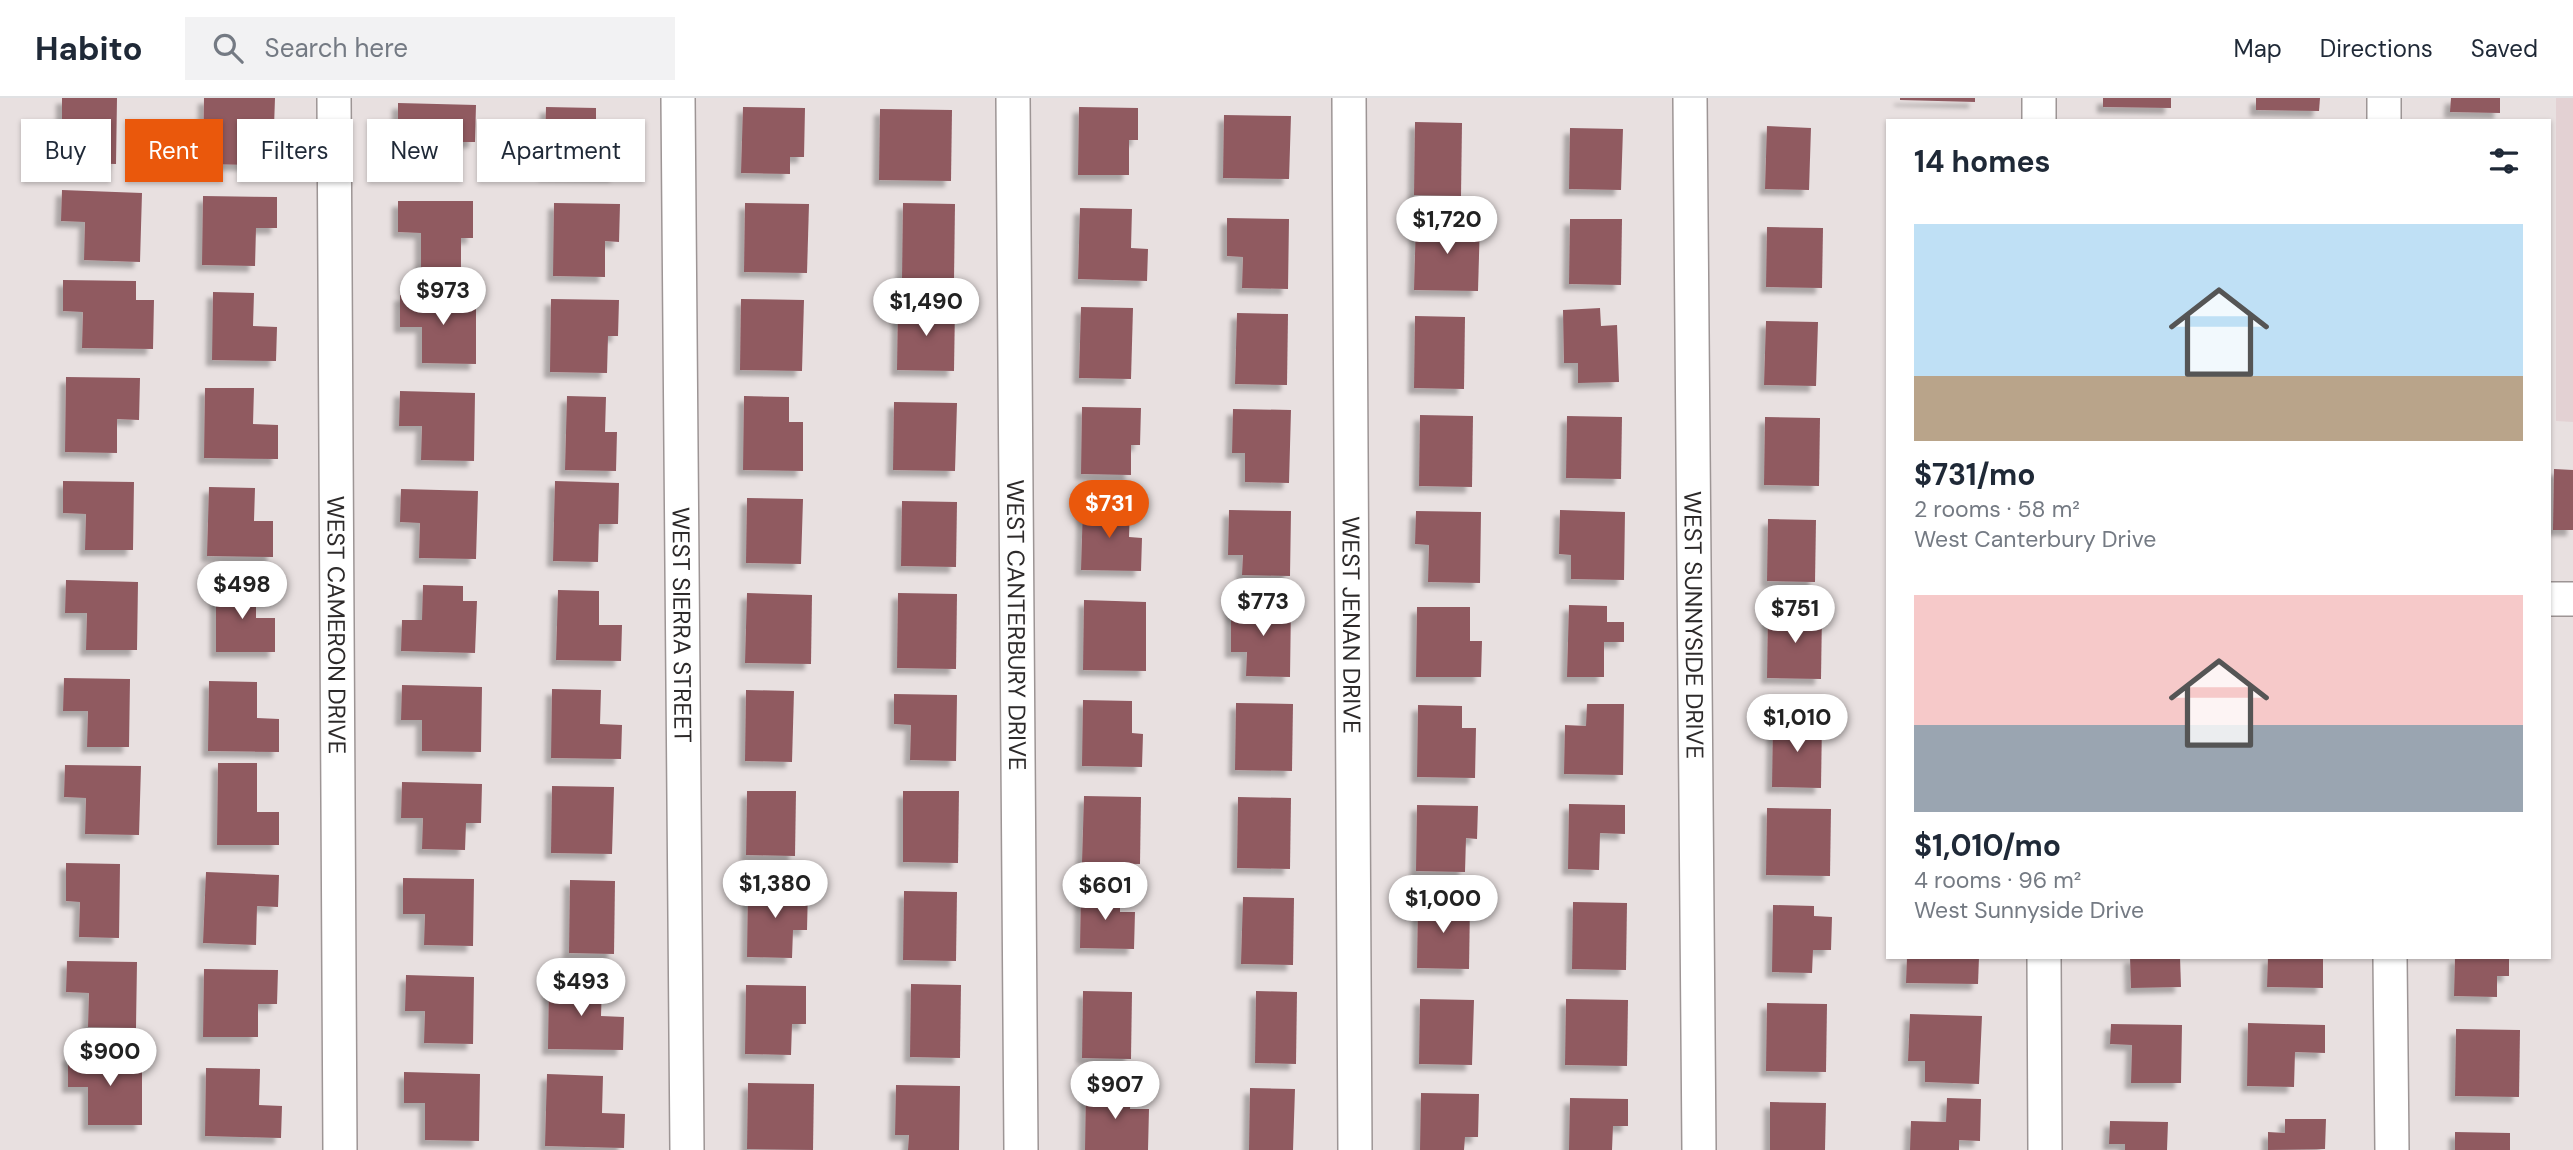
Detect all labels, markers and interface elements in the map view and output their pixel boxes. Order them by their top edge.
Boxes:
search box [185,17,675,80]
text: Habito [35,27,143,70]
icon: search [209,29,247,67]
text: Search here [265,31,408,65]
text: Map [2234,33,2282,64]
text: Directions [2320,33,2433,64]
text: Saved [2471,33,2538,64]
chip: Buy [21,119,111,182]
chip: Rent [125,119,223,182]
chip: Filters [237,119,353,182]
chip: New [367,119,463,182]
chip: Apartment [477,119,645,182]
text: 14 homes [1914,142,2051,181]
icon: filters [2485,142,2523,180]
pin: $1,720 [1390,197,1504,256]
text: $1,720 [1412,204,1482,234]
pin: $973 [402,268,484,327]
icon: home [2156,269,2282,395]
text: $973 [416,275,470,305]
pin: $1,490 [869,278,983,338]
text: $1,490 [889,286,963,316]
text: $731/mo [1914,455,2035,494]
street label: WEST CANTERBURY DRIVE [1000,479,1034,771]
pin: $731 [1068,480,1150,540]
text: $731 [1085,488,1133,518]
street label: WEST SUNNYSIDE DRIVE [1678,491,1711,759]
text: 2 rooms · 58 m² [1914,494,2080,524]
street label: WEST CAMERON DRIVE [321,496,353,754]
street label: WEST SIERRA STREET [666,507,699,743]
street label: WEST JENAN DRIVE [1336,516,1368,734]
text: West Canterbury Drive [1914,524,2156,554]
pin: $498 [201,561,283,621]
text: $498 [213,569,271,599]
pin: $773 [1222,578,1304,638]
text: $773 [1237,586,1289,616]
pin: $751 [1754,586,1836,645]
text: $751 [1771,593,1819,623]
icon: home [2156,640,2282,766]
pin: $1,010 [1740,694,1854,754]
text: $1,010 [1763,702,1831,732]
text: $1,010/mo [1914,826,2061,865]
pin: $1,380 [718,860,832,920]
pin: $601 [1064,862,1146,922]
text: 4 rooms · 96 m² [1914,865,2081,895]
text: $1,380 [739,868,811,898]
text: $601 [1078,870,1132,900]
pin: $1,000 [1386,876,1500,935]
text: $1,000 [1405,883,1481,913]
text: West Sunnyside Drive [1914,895,2144,925]
pin: $493 [540,958,622,1018]
text: $493 [552,966,610,996]
pin: $900 [69,1028,151,1088]
text: $900 [80,1036,140,1066]
pin: $907 [1074,1062,1156,1121]
text: $907 [1087,1069,1143,1099]

